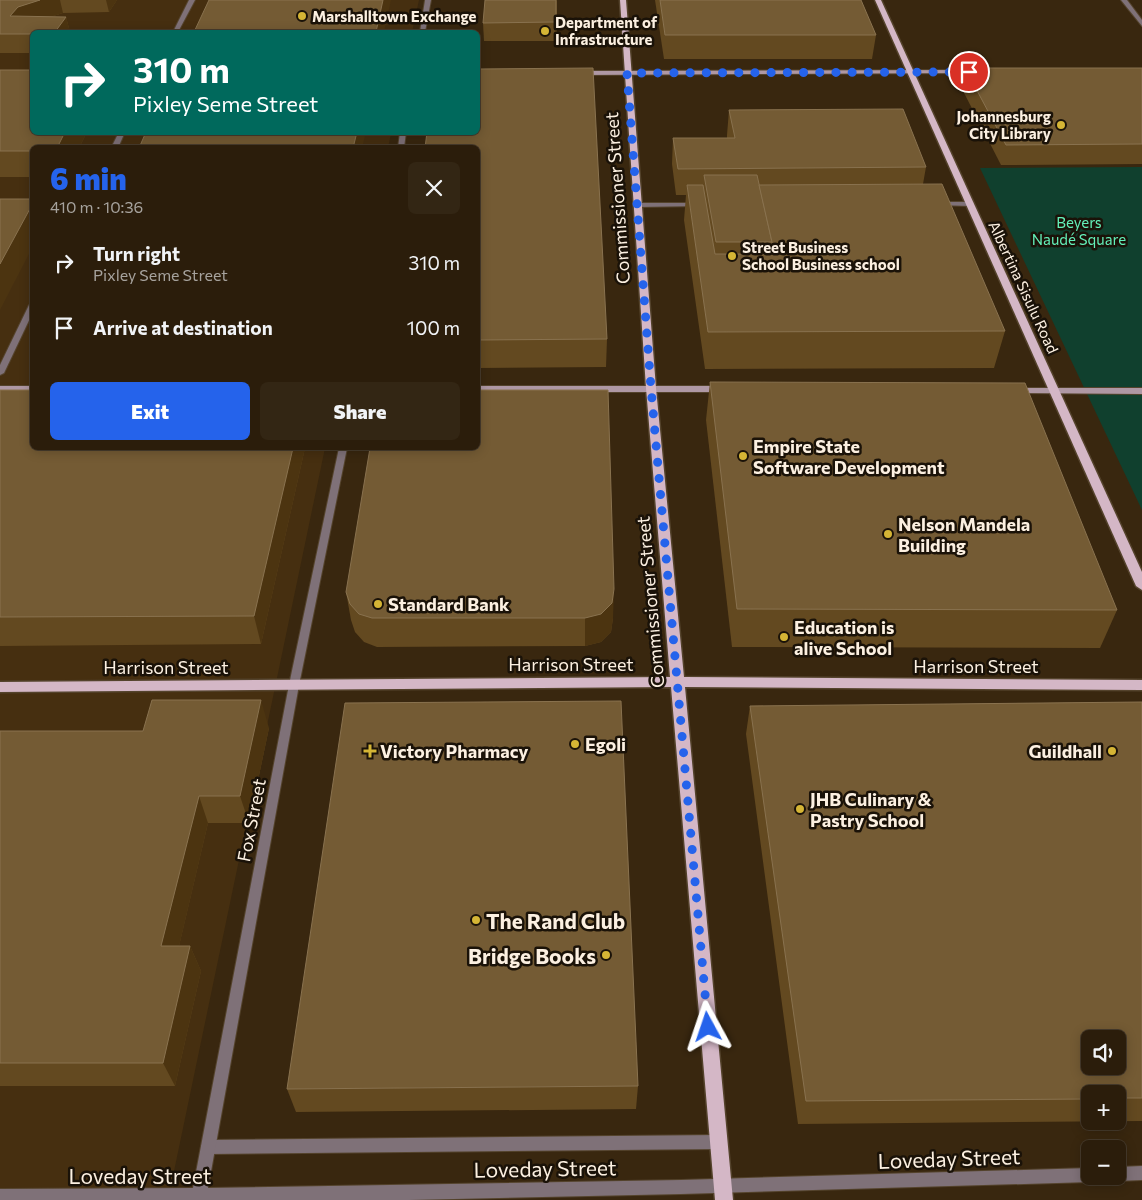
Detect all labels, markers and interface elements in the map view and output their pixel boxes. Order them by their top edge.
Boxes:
place label: Marshalltown Exchange [312,7,477,25]
marker: Marshalltown Exchange [296,10,308,22]
place label: Department of Infrastructure [555,13,658,48]
marker: Department of Infrastructure [539,25,551,37]
text: 310 m [133,47,230,90]
icon: right [50,50,115,115]
pin [948,51,990,93]
icon: arrive [955,58,983,86]
text: Pixley Seme Street [133,90,318,117]
place label: Johannesburg City Library [957,107,1052,142]
street label: Commissioner Street [600,111,634,285]
marker: Johannesburg City Library [1055,119,1067,131]
text: 6 min [50,159,127,196]
button: close [408,162,460,214]
text: 410 m · 10:36 [50,197,143,216]
park label: Beyers Naudé Square [1032,213,1126,248]
street label: Albertina Sisulu Road [985,218,1063,356]
place label: Street Business School Business school [742,238,900,273]
text: Turn right [93,242,180,265]
icon: right [50,249,78,277]
marker: Street Business School Business school [726,250,738,262]
text: 310 m [408,251,460,274]
text: Pixley Seme Street [93,265,228,284]
icon: arrive [50,314,78,342]
text: Arrive at destination [93,316,273,339]
text: 100 m [407,316,460,339]
button: Exit [50,382,250,440]
button: Share [260,382,460,440]
place label: Empire State Software Development [753,435,945,478]
marker: Empire State Software Development [737,450,749,462]
place label: Nelson Mandela Building [898,513,1030,556]
street label: Commissioner Street [632,515,668,689]
marker: Nelson Mandela Building [882,528,894,540]
place label: Standard Bank [388,593,510,615]
marker: Standard Bank [372,598,384,610]
place label: Education is alive School [794,616,894,659]
marker: Education is alive School [778,631,790,643]
street label: Harrison Street [508,653,634,675]
street label: Harrison Street [913,655,1039,677]
street label: Harrison Street [103,656,229,678]
place label: Egoli [585,733,626,755]
marker: Egoli [569,738,581,750]
place label: Victory Pharmacy [380,740,528,762]
place label: Guildhall [1028,740,1102,762]
marker: Victory Pharmacy [364,745,376,757]
marker: Guildhall [1106,745,1118,757]
street label: Fox Street [232,777,270,863]
place label: JHB Culinary & Pastry School [810,788,932,831]
marker: JHB Culinary & Pastry School [794,803,806,815]
place label: The Rand Club [486,908,625,933]
marker: The Rand Club [470,914,482,926]
place label: Bridge Books [468,943,596,968]
marker: Bridge Books [600,949,612,961]
position arrow [681,1000,733,1052]
map controls [1081,1030,1126,1185]
button: sound [1081,1030,1126,1075]
button: + [1081,1085,1126,1130]
button: − [1081,1140,1126,1185]
street label: Loveday Street [877,1143,1021,1173]
street label: Loveday Street [473,1154,617,1182]
street label: Loveday Street [69,1163,211,1188]

